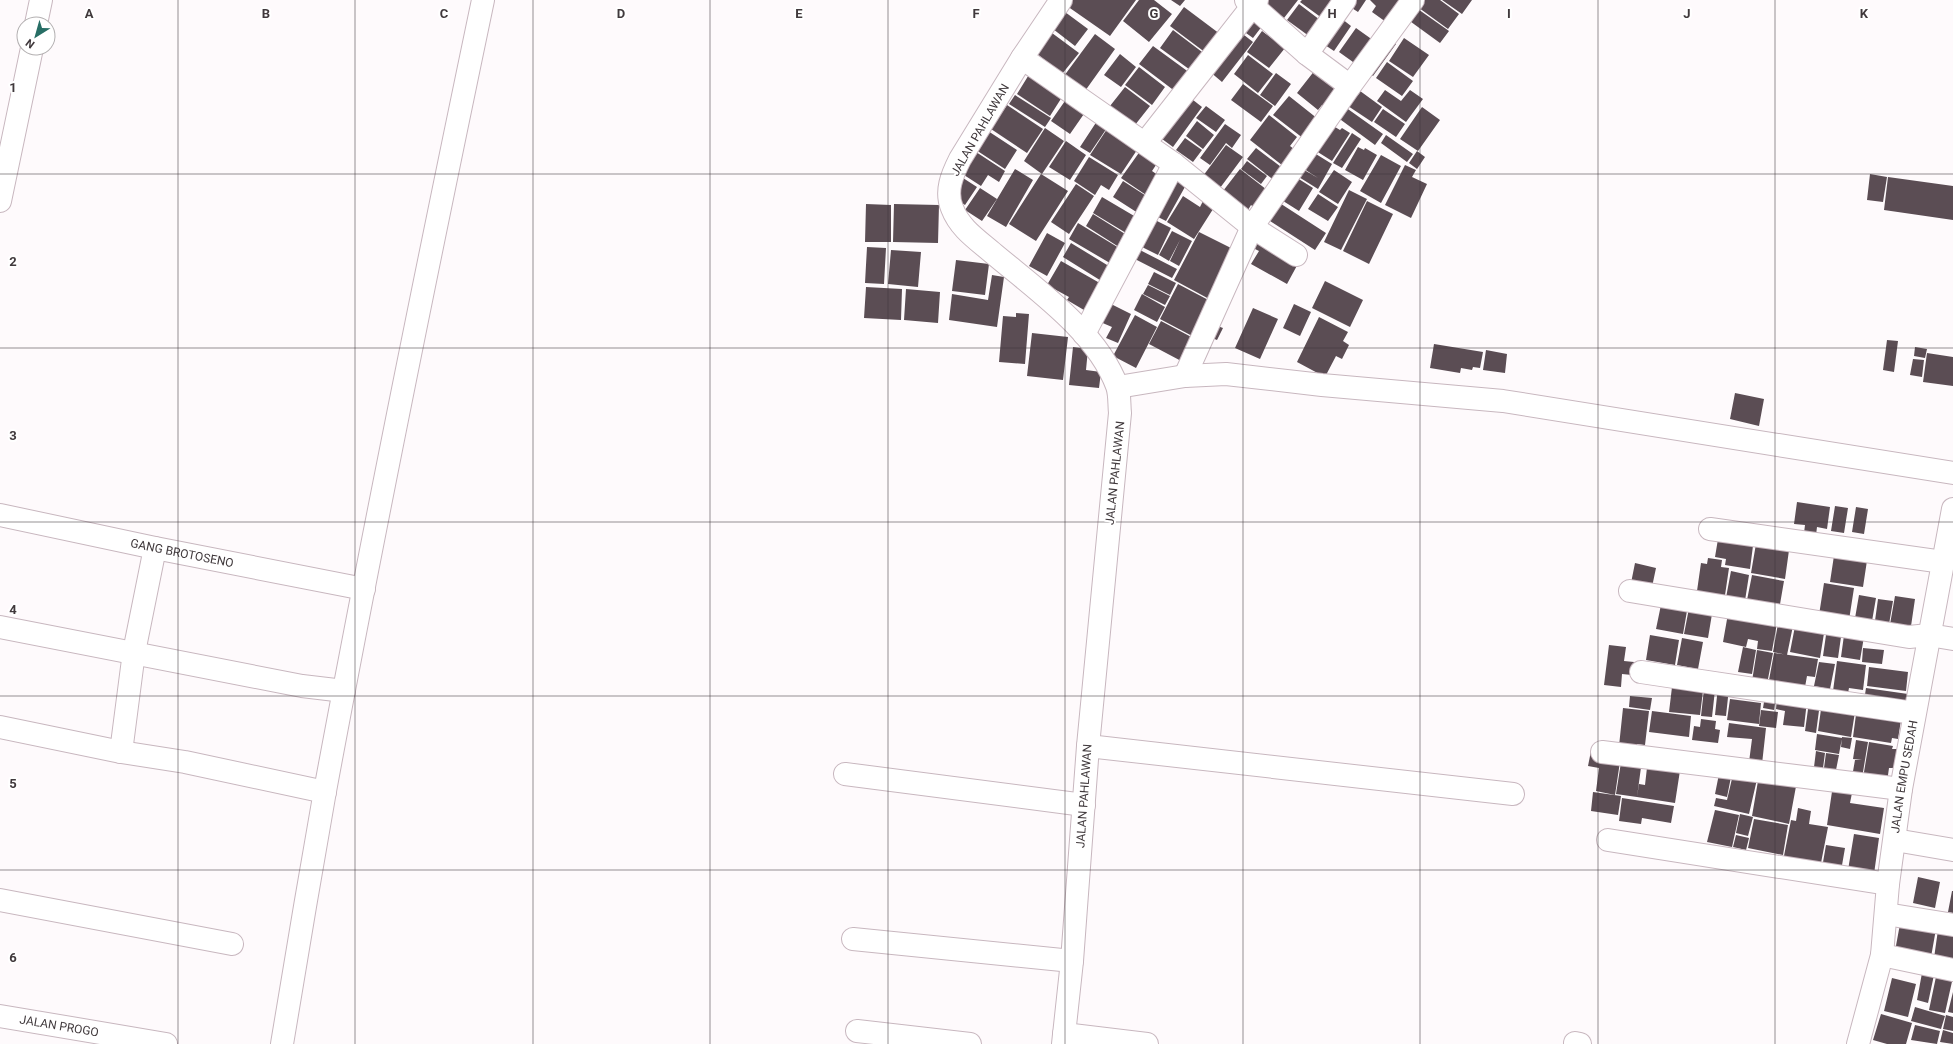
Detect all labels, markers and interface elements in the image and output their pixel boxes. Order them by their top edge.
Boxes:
text: A [85,6,94,21]
text: B [262,6,270,21]
text: C [440,6,449,21]
text: D [617,6,625,21]
text: E [795,6,803,21]
text: F [972,6,980,21]
text: G [1150,6,1159,21]
text: H [1327,6,1337,21]
text: I [1507,6,1511,21]
text: J [1683,6,1691,21]
text: K [1860,6,1869,21]
north arrow [16,16,56,56]
text: N [23,36,37,51]
text: 1 [9,80,17,95]
street label: JALAN PAHLAWAN [948,81,1012,179]
text: 2 [9,254,17,269]
street label: JALAN PAHLAWAN [1103,420,1127,526]
text: 3 [9,428,17,443]
street label: GANG BROTOSENO [129,536,235,570]
text: 4 [9,602,17,617]
street label: JALAN EMPU SEDAH [1888,719,1921,834]
street label: JALAN PAHLAWAN [1073,744,1095,848]
text: 5 [9,776,17,791]
text: 6 [9,950,17,965]
street label: JALAN PROGO [19,1012,100,1040]

